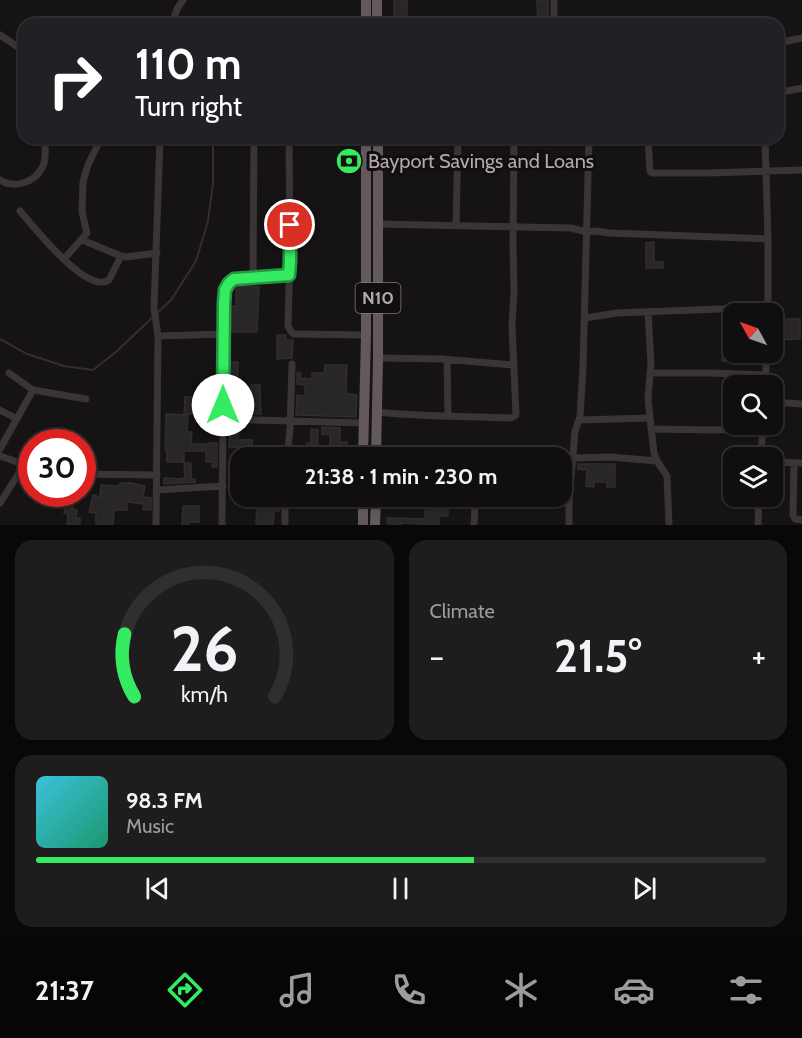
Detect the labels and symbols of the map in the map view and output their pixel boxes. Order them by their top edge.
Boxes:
bank icon: Bayport Savings and Loans [334,146,364,176]
place label: Bayport Savings and Loans [368,149,594,173]
pin [264,199,315,250]
road number: N10 [356,283,400,313]
north arrow [723,303,783,363]
position arrow [191,373,255,437]
speed limit sign: 30 [18,429,96,507]

